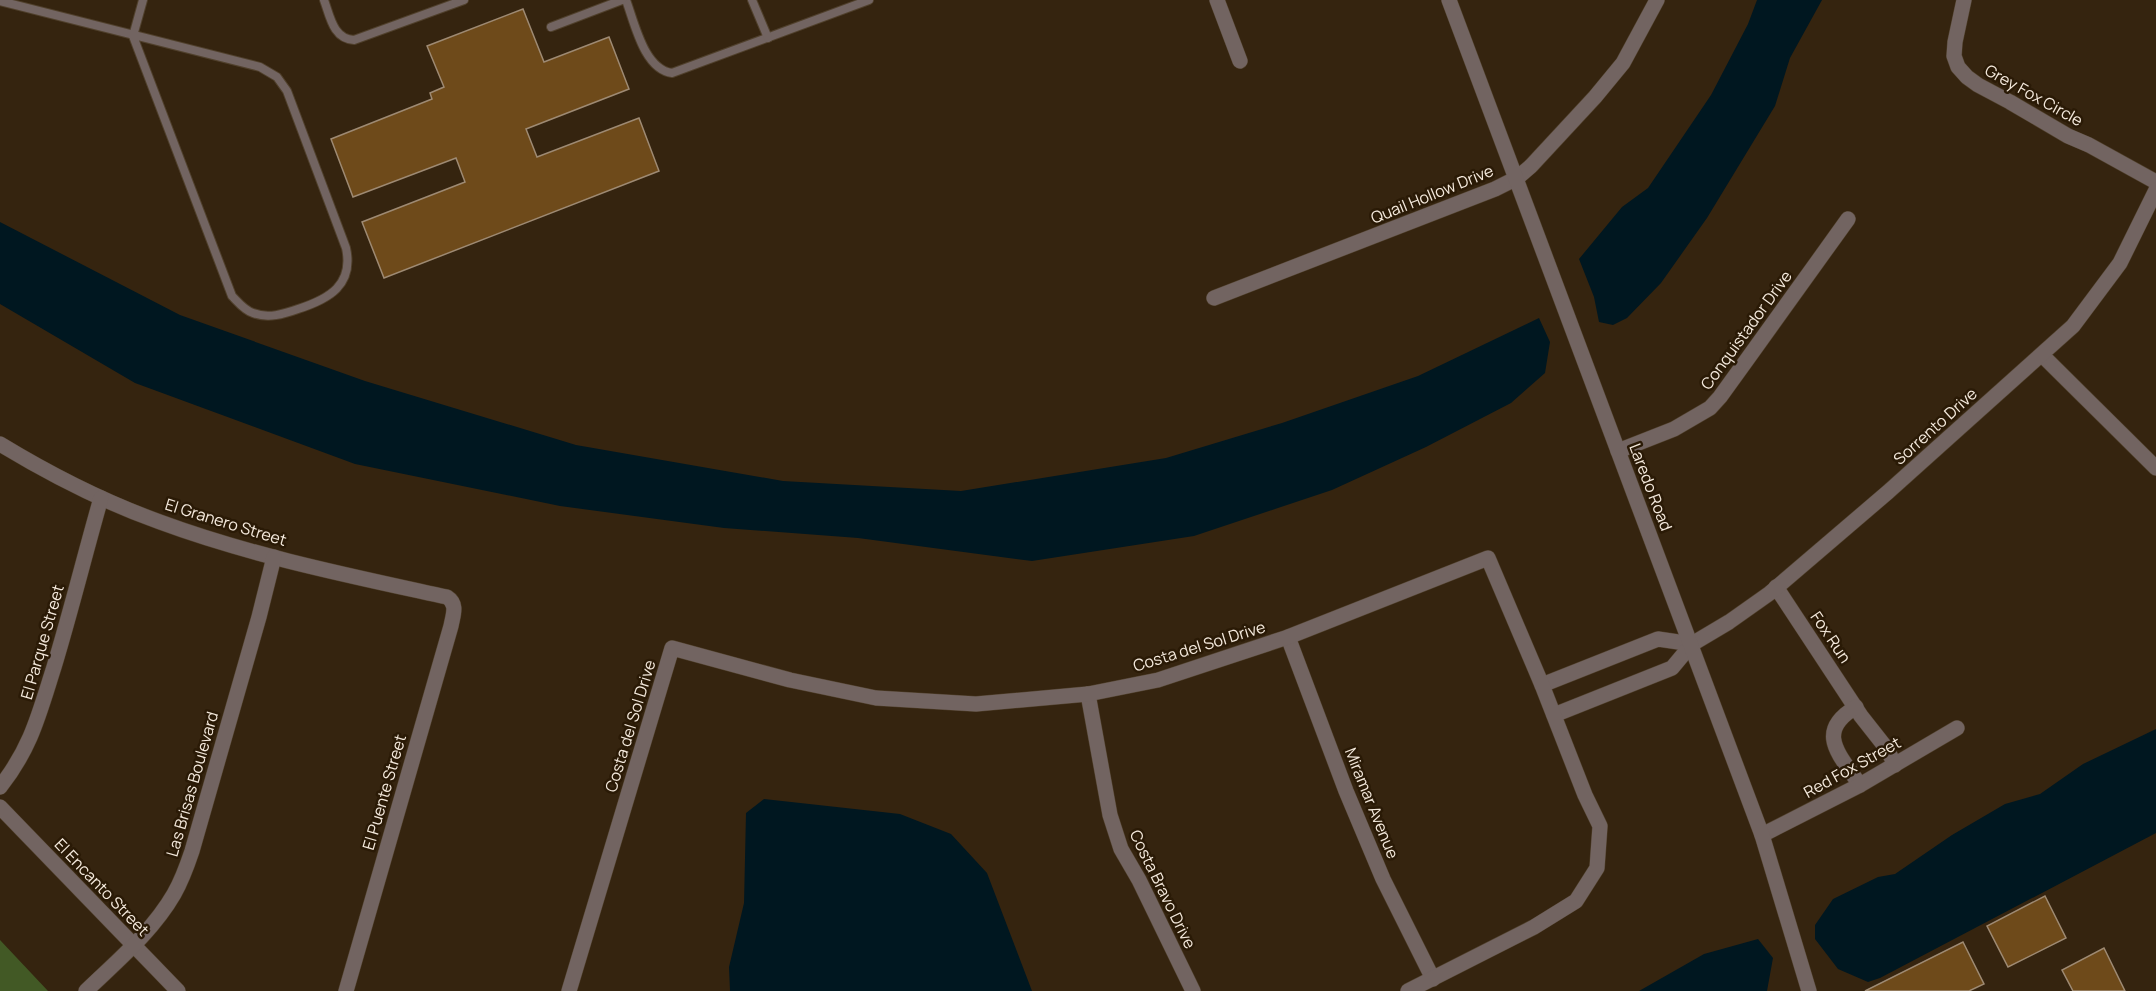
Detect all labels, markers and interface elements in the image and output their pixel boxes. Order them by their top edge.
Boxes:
street label: Grey Fox Circle [1981,59,2087,131]
street label: Quail Hollow Drive [1367,159,1497,229]
street label: Conquistador Drive [1695,266,1797,394]
street label: Sorrento Drive [1888,383,1982,469]
street label: Laredo Road [1624,440,1678,534]
street label: El Granero Street [163,493,289,551]
street label: El Parque Street [15,582,69,702]
street label: Fox Run [1806,607,1856,667]
street label: Costa del Sol Drive [1130,615,1268,677]
street label: Costa del Sol Drive [599,657,661,795]
street label: Las Brisas Boulevard [161,709,223,859]
street label: Red Fox Street [1799,731,1905,803]
street label: El Puente Street [357,732,411,852]
street label: Miramar Avenue [1340,744,1404,862]
street label: Costa Bravo Drive [1125,826,1201,952]
street label: El Encanto Street [50,833,154,941]

